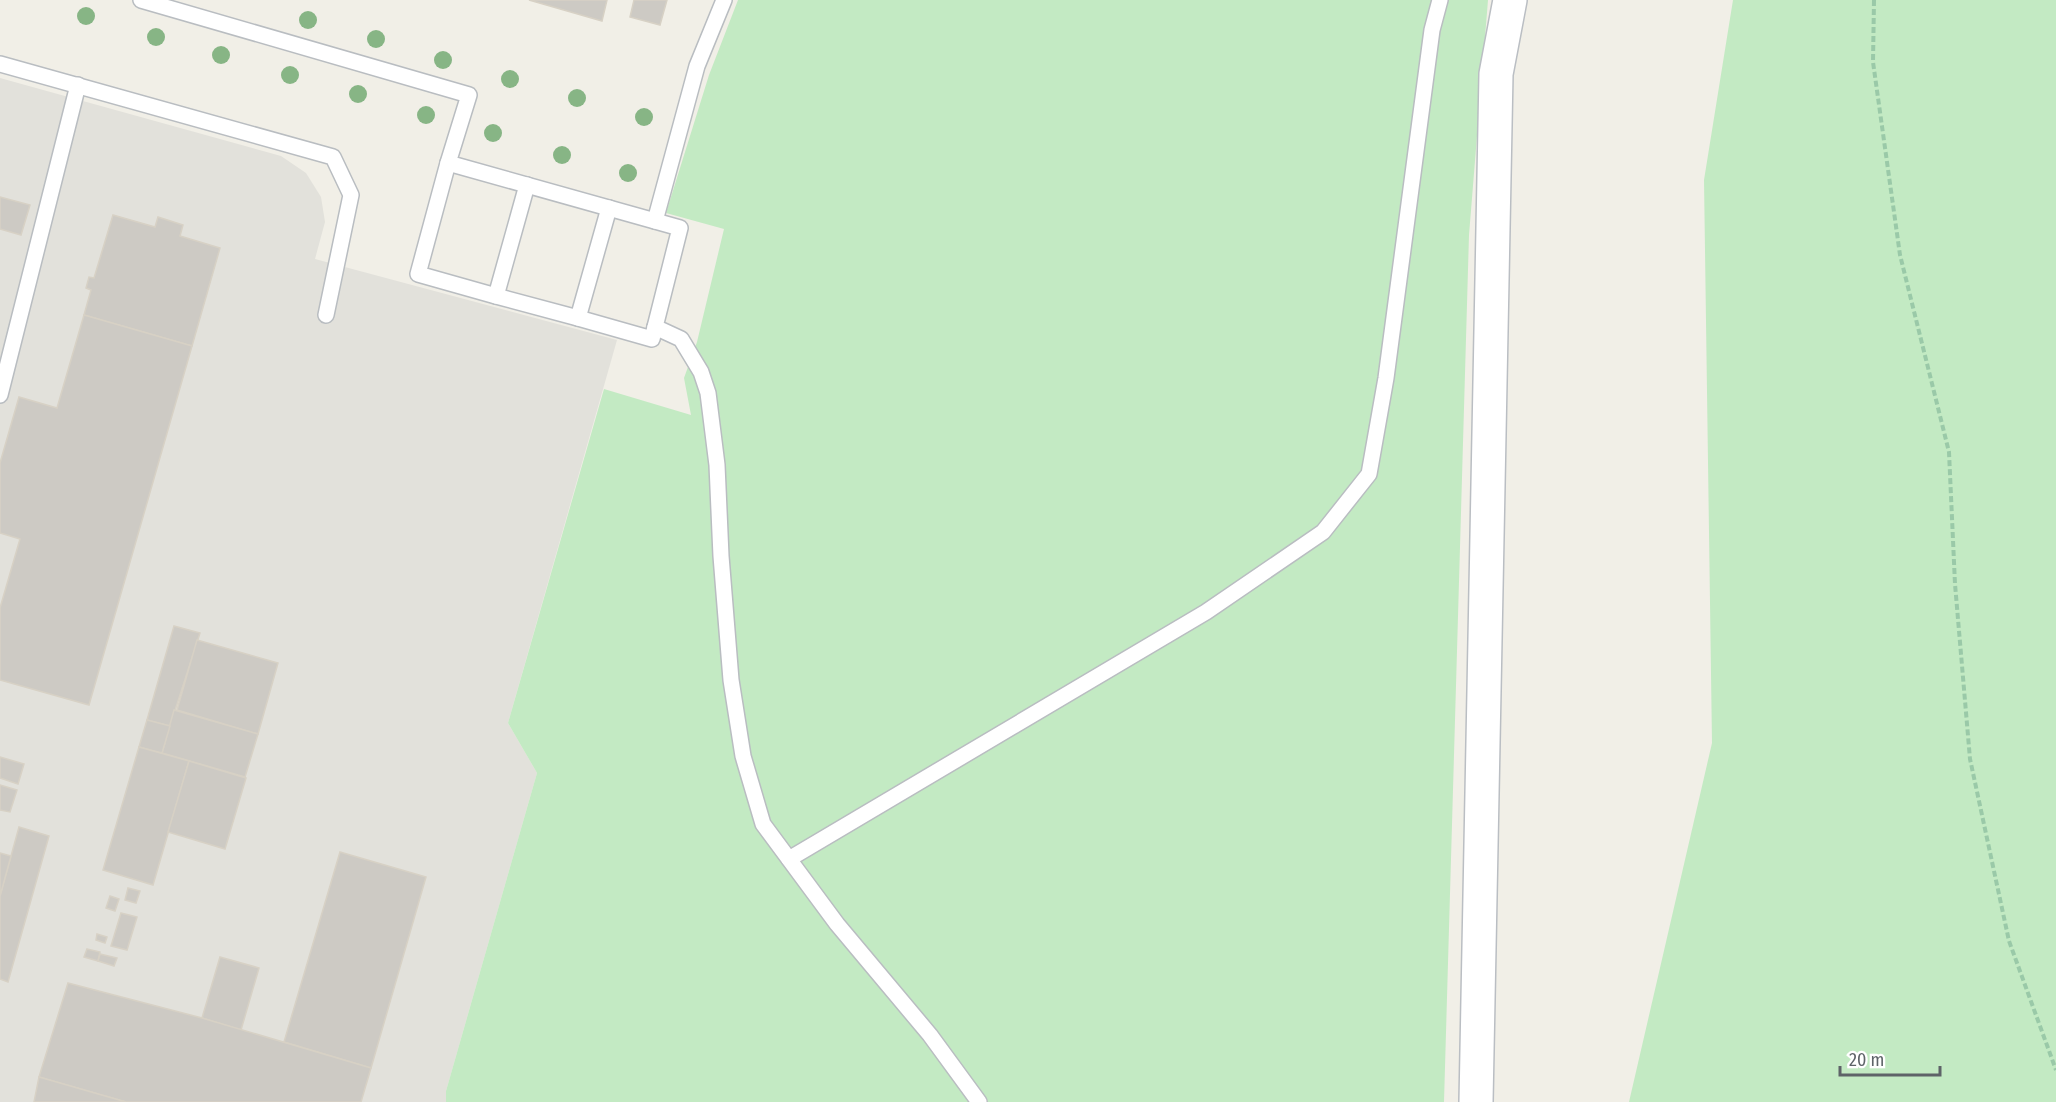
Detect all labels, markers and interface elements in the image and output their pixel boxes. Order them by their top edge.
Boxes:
scale bar [1840,1039,1940,1077]
text: 20 m [1849,1049,1884,1071]

